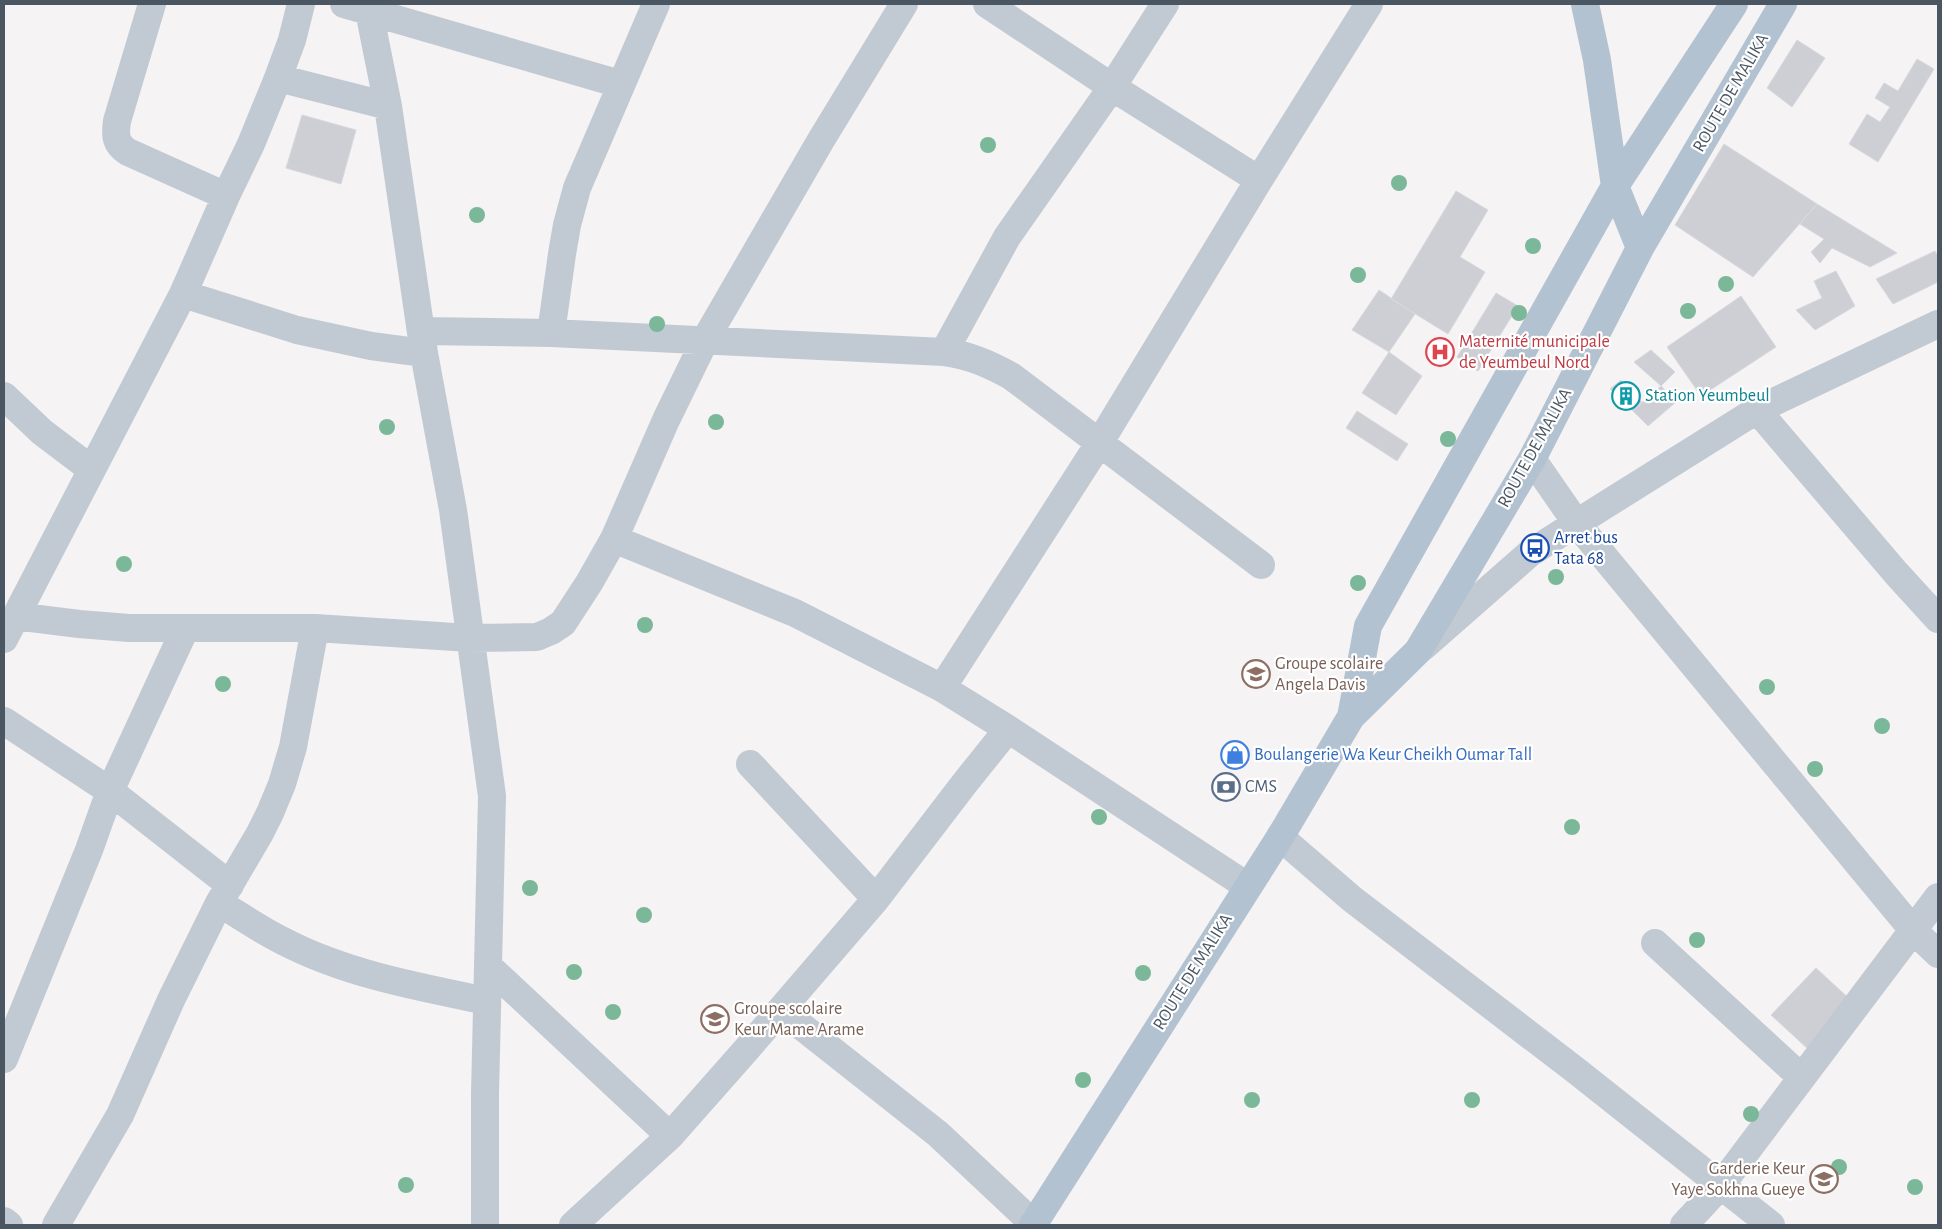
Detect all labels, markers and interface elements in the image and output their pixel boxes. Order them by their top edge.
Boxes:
street label: ROUTE DE MALIKA [1690,30,1772,155]
place label: Maternité municipale de Yeumbeul Nord [1459,333,1610,372]
hospital icon: Maternité municipale de Yeumbeul Nord [1425,337,1455,367]
building icon: Station Yeumbeul [1611,381,1641,411]
street label: ROUTE DE MALIKA [1495,385,1575,511]
place label: Station Yeumbeul [1645,387,1770,405]
place label: Arret bus Tata 68 [1554,529,1618,568]
bus stop icon: Arret bus Tata 68 [1520,533,1550,563]
place label: Groupe scolaire Angela Davis [1275,655,1383,694]
school or university icon: Groupe scolaire Angela Davis [1241,659,1271,689]
shop icon: Boulangerie Wa Keur Cheikh Oumar Tall [1220,740,1250,770]
place label: Boulangerie Wa Keur Cheikh Oumar Tall [1254,746,1532,764]
bank icon: CMS [1211,772,1241,802]
place label: CMS [1245,778,1277,796]
street label: ROUTE DE MALIKA [1150,910,1236,1033]
place label: Groupe scolaire Keur Mame Arame [734,1000,864,1039]
school or university icon: Groupe scolaire Keur Mame Arame [700,1004,730,1034]
place label: Garderie Keur Yaye Sokhna Gueye [1671,1160,1805,1199]
school or university icon: Garderie Keur Yaye Sokhna Gueye [1809,1164,1839,1194]

